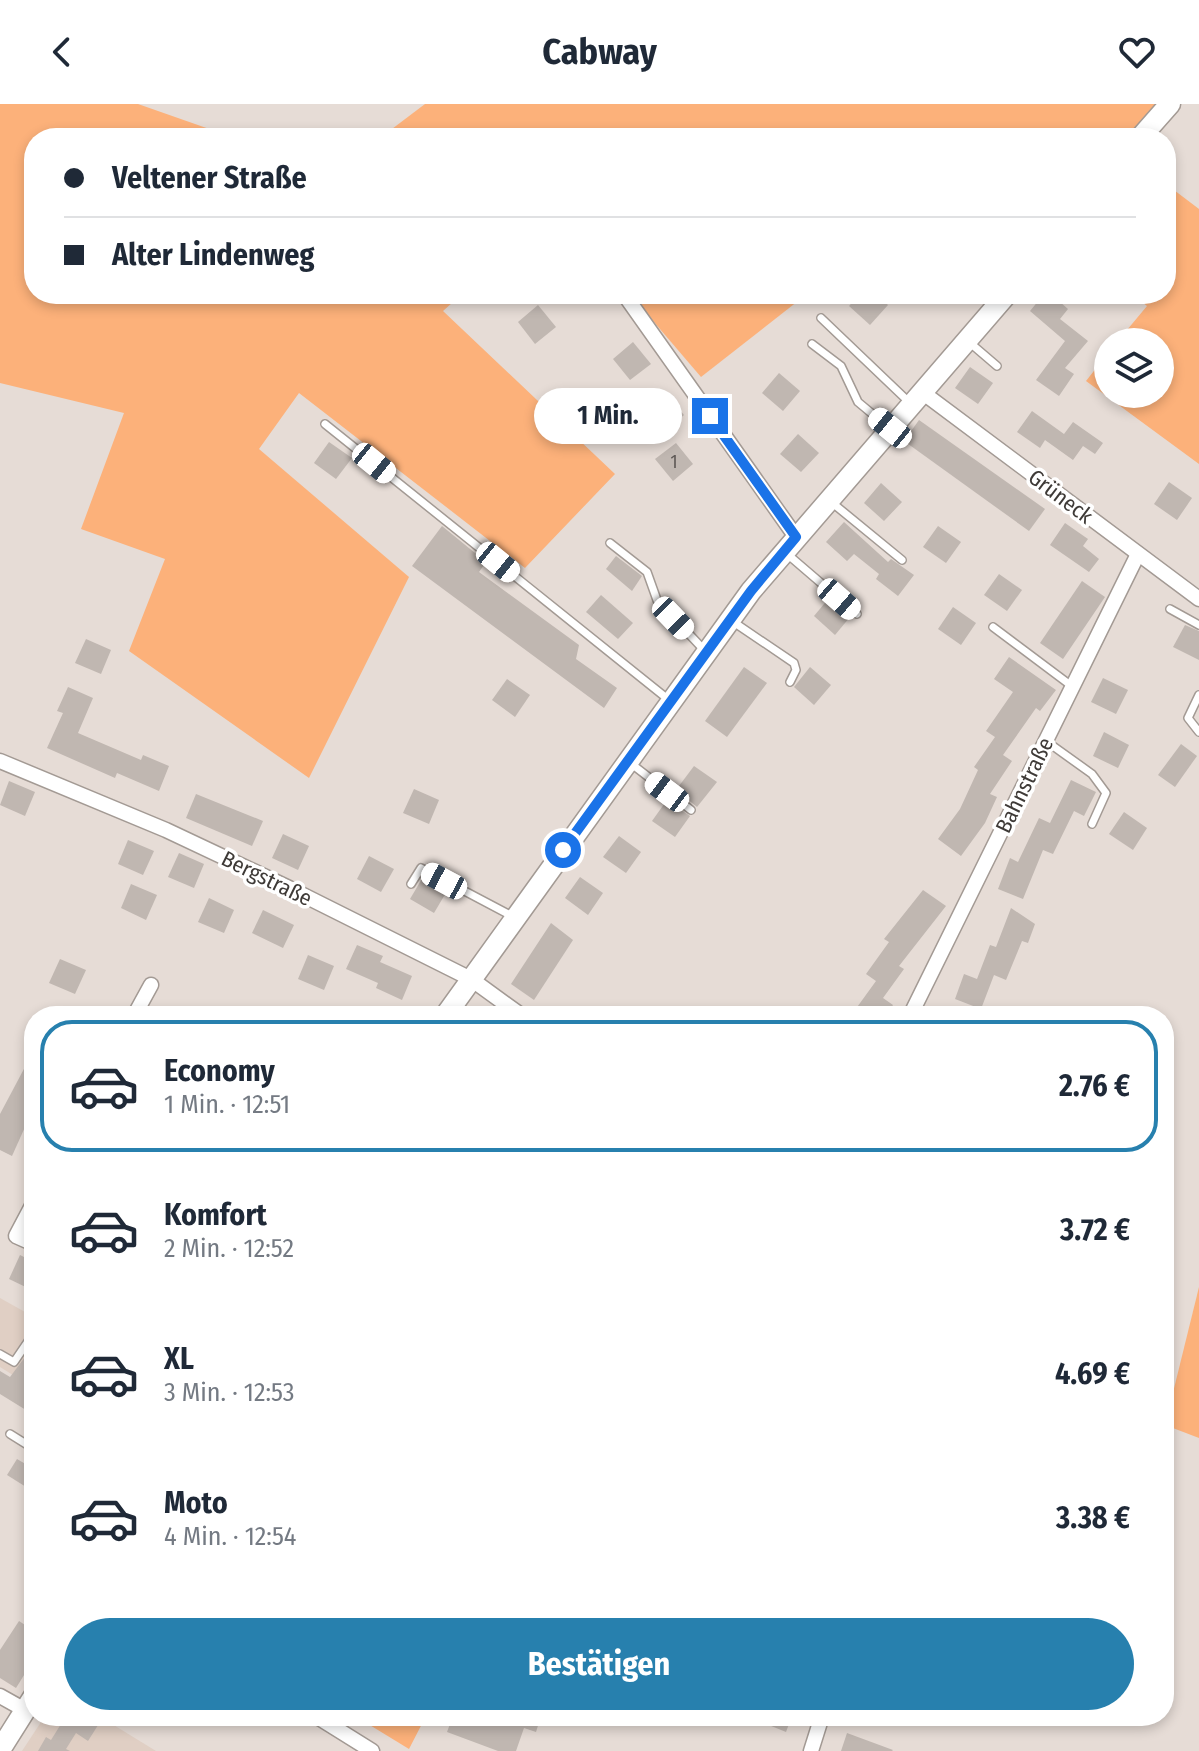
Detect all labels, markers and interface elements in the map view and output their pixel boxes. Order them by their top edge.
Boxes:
icon: back [40,30,84,74]
text: Cabway [542,30,657,74]
icon: heart [1115,30,1159,74]
text: Veltener Straße [112,160,307,196]
text: Alter Lindenweg [112,237,314,273]
map controls [1094,328,1174,408]
button: layers [1094,328,1174,408]
callout: 1 Min. [534,388,682,444]
route end [692,398,728,434]
text: 1 Min. [577,400,639,431]
car [864,404,916,452]
car [348,439,400,487]
house number: 1 [670,451,678,473]
street label: Grüneck [1023,463,1099,530]
car [472,538,524,586]
car [813,574,865,624]
car [648,592,698,644]
street label: Bahnstraße [990,733,1059,837]
car [641,768,693,816]
route start [545,832,581,868]
street label: Bergstraße [217,845,317,912]
car [417,859,471,903]
icon: car [68,1050,140,1122]
text: Economy [164,1053,275,1089]
text: 2.76 € [1059,1068,1130,1104]
text: 1 Min. · 12:51 [164,1089,290,1120]
icon: car [68,1194,140,1266]
text: Komfort [164,1197,267,1233]
text: 3.72 € [1060,1212,1130,1248]
text: 2 Min. · 12:52 [164,1233,294,1264]
icon: car [68,1338,140,1410]
text: XL [164,1341,194,1377]
text: 4.69 € [1055,1356,1130,1392]
text: 3 Min. · 12:53 [164,1377,295,1408]
icon: car [68,1482,140,1554]
text: Moto [164,1485,228,1521]
text: 3.38 € [1056,1500,1130,1536]
text: 4 Min. · 12:54 [164,1521,296,1552]
button: Bestätigen [64,1618,1134,1710]

